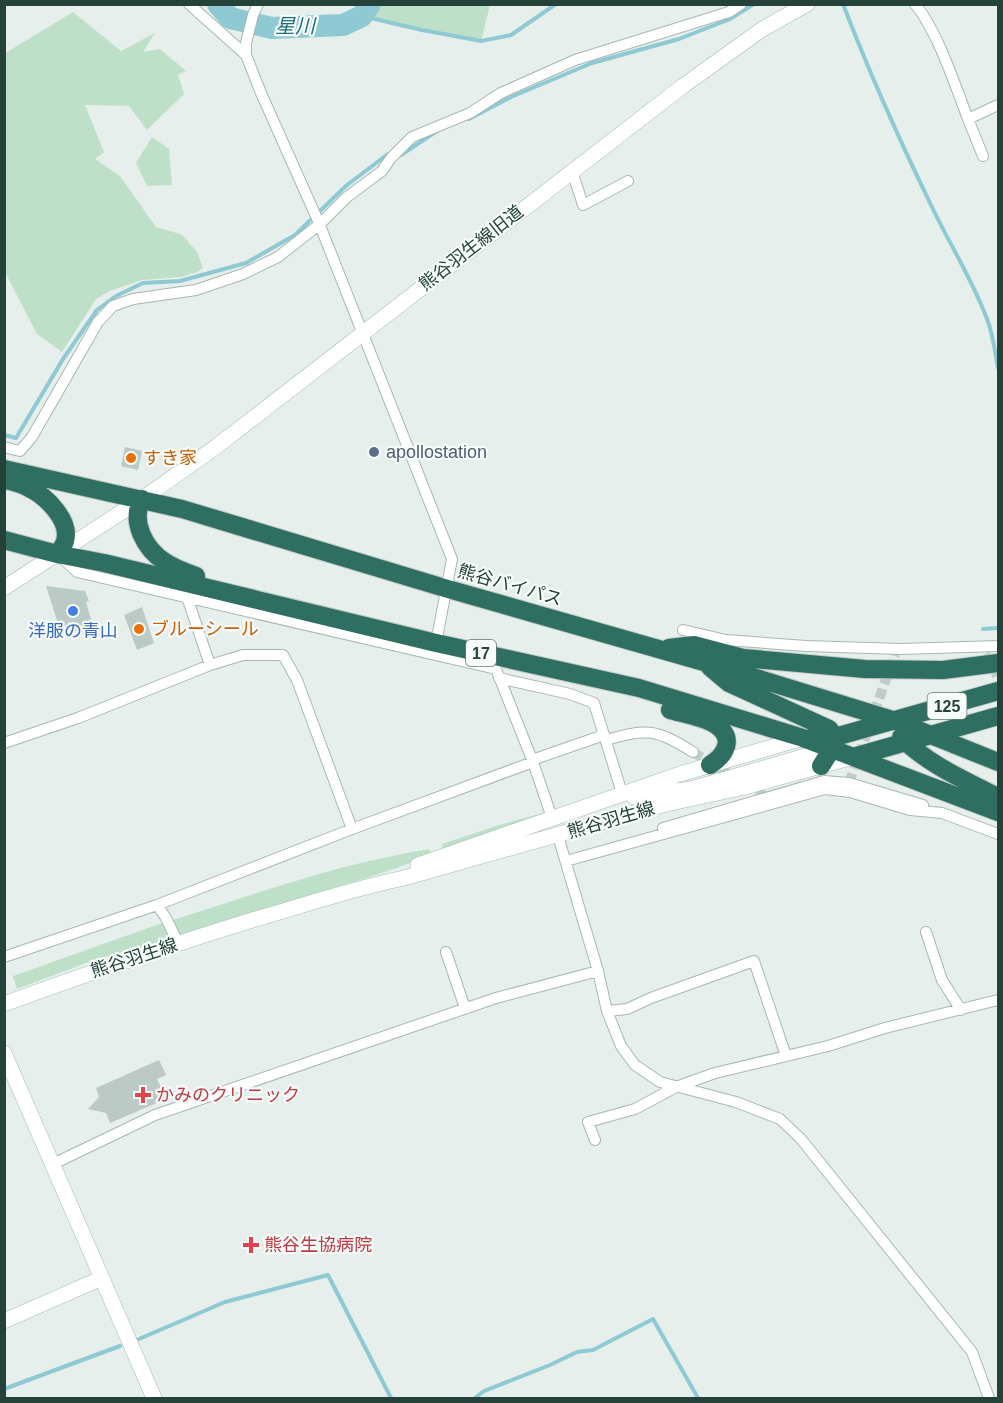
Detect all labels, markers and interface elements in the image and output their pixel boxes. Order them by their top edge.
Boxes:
water label: 星川 [275,15,317,37]
street label: 熊谷羽生線旧道 [415,201,527,295]
place label: apollostation [386,442,487,462]
marker: apollostation [367,445,381,459]
place label: すき家 [143,448,197,468]
marker: すき家 [124,451,138,465]
street label: 熊谷バイパス [456,561,564,609]
marker: 洋服の青山 [66,604,80,618]
place label: ブルーシール [151,619,259,639]
place label: 洋服の青山 [28,621,118,641]
marker: ブルーシール [132,622,146,636]
road number: 17 [466,640,496,666]
road number: 125 [928,693,966,719]
street label: 熊谷羽生線 [565,798,657,842]
street label: 熊谷羽生線 [88,935,180,981]
place label: かみのクリニック [156,1085,300,1105]
marker: かみのクリニック [134,1086,152,1104]
place label: 熊谷生協病院 [264,1235,372,1255]
marker: 熊谷生協病院 [242,1236,260,1254]

